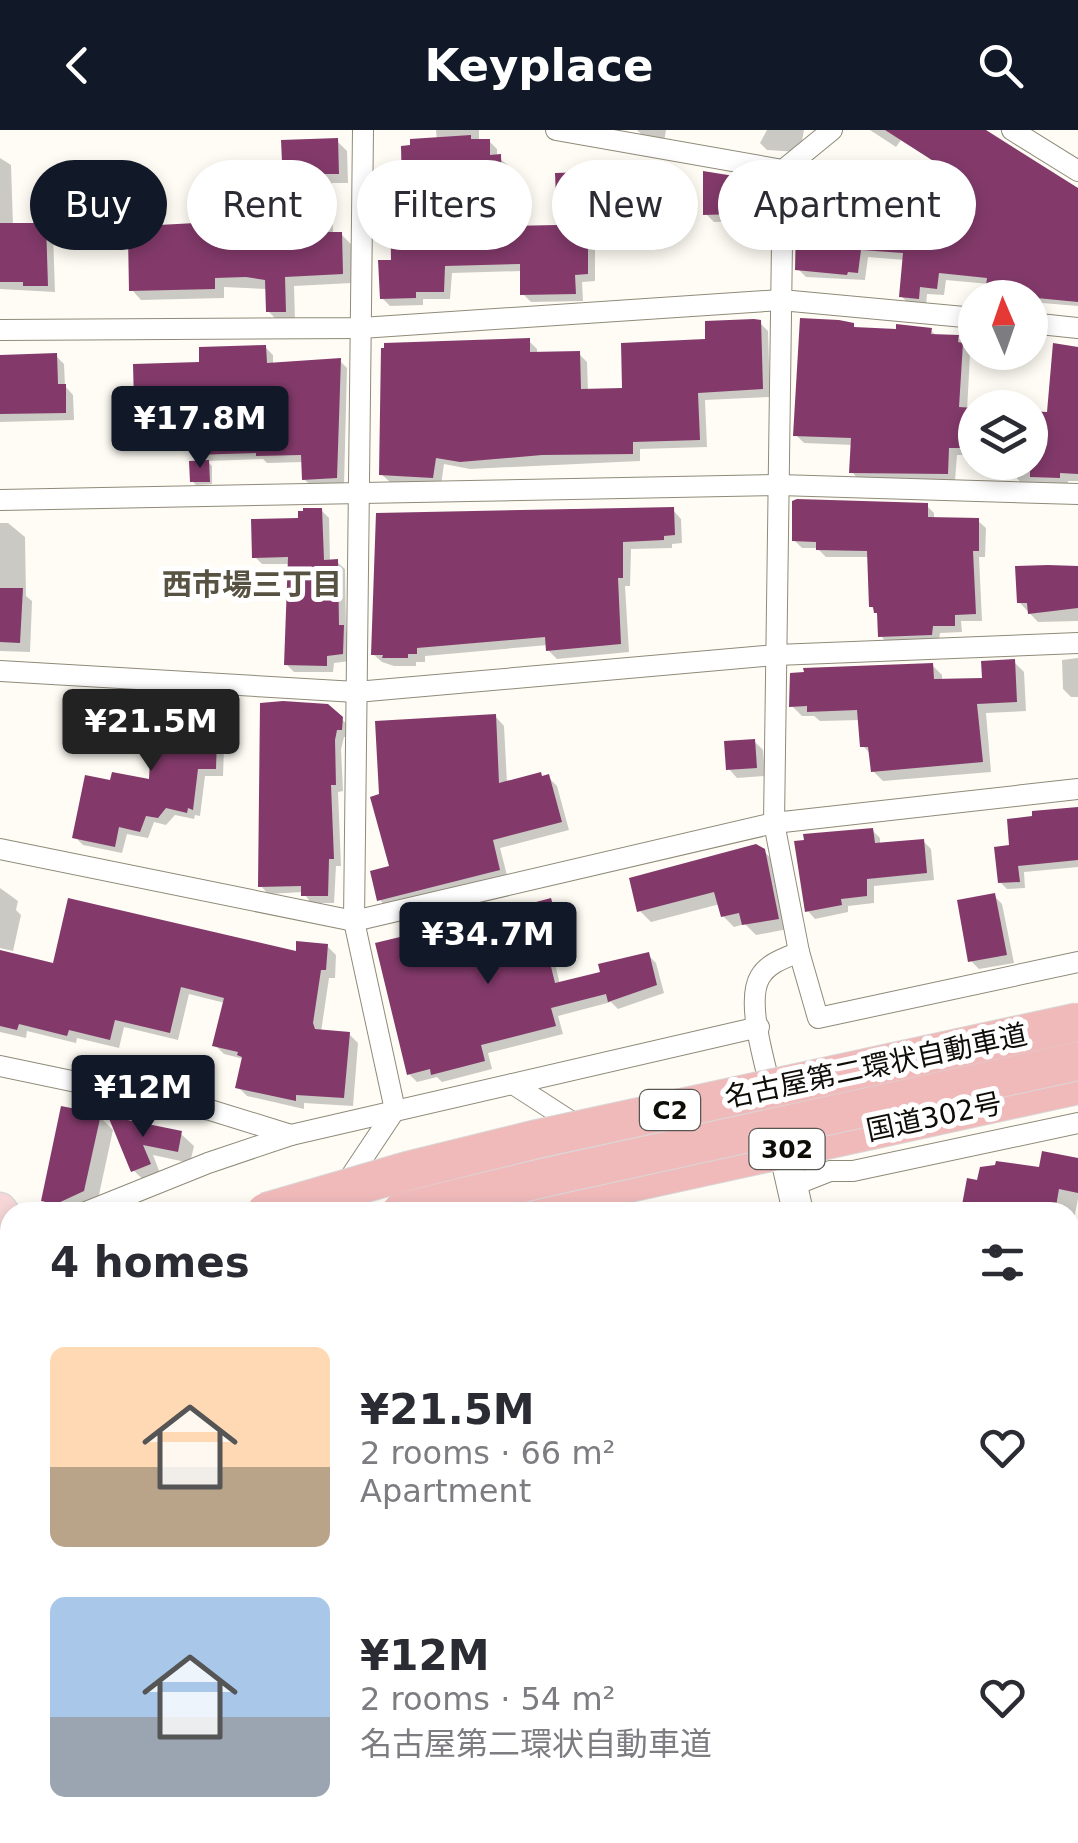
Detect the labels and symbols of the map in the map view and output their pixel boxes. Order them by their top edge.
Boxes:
north arrow [958,280,1048,370]
pin: ¥17.8M [119,386,281,471]
district label: 西市場三丁目 [162,567,342,602]
pin: ¥21.5M [70,689,232,774]
pin: ¥34.7M [407,902,569,987]
street label: 名古屋第二環状自動車道 [722,1018,1030,1114]
pin: ¥12M [84,1055,202,1140]
street label: 国道302号 [863,1087,1005,1147]
road number: C2 [640,1090,700,1130]
road number: 302 [750,1129,824,1169]

